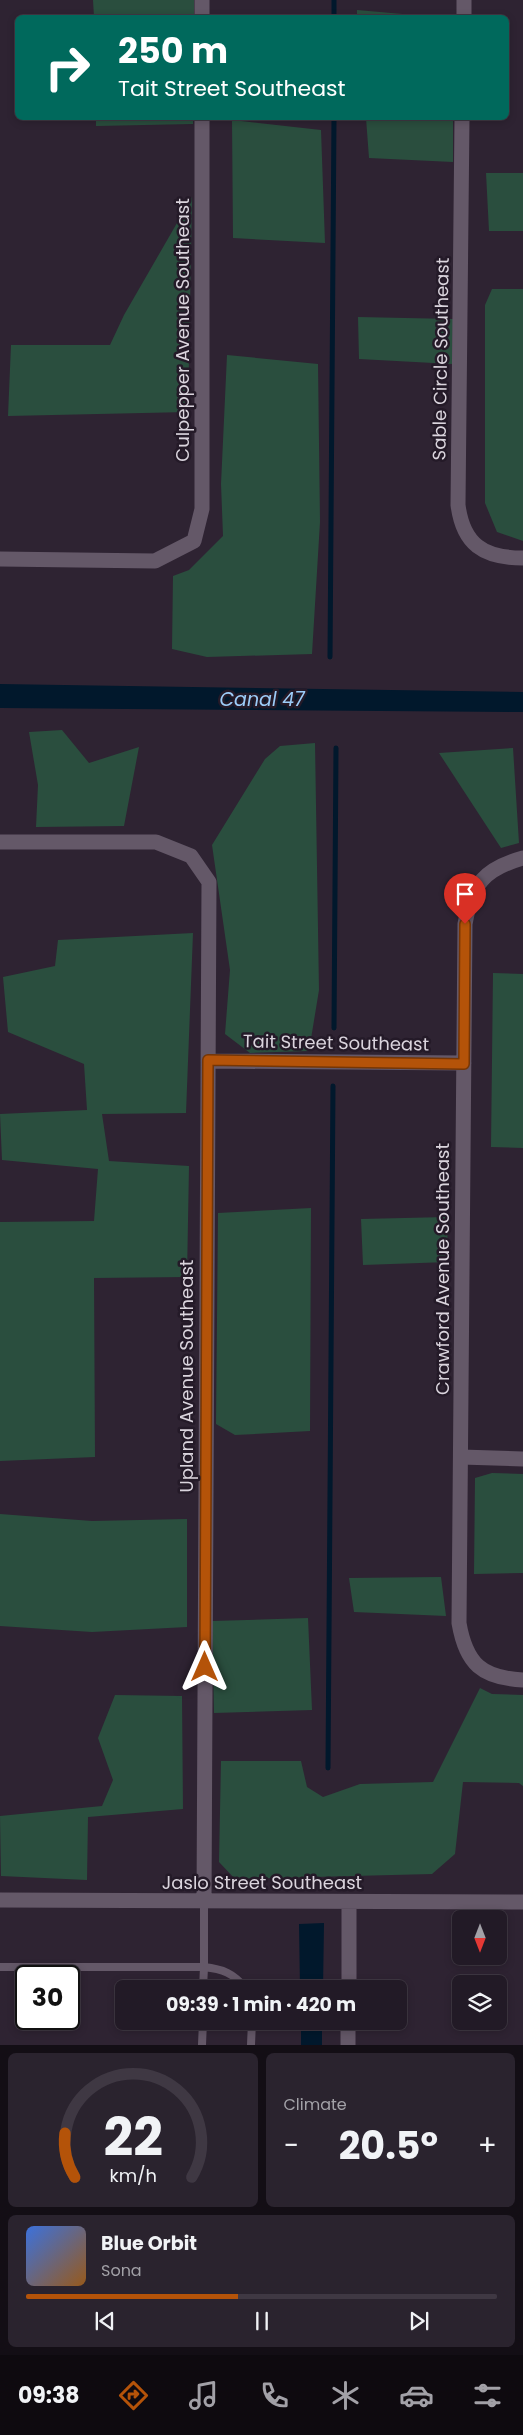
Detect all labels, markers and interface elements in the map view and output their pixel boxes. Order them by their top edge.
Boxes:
text: 250 m [118,26,228,75]
icon: right [35,35,100,100]
text: Tait Street Southeast [118,73,346,104]
street label: Culpepper Avenue Southeast [170,198,195,462]
street label: Sable Circle Southeast [426,257,455,460]
water label: Canal 47 [219,686,306,713]
pin [444,873,486,924]
icon: arrive [451,880,479,908]
street label: Tait Street Southeast [243,1028,429,1057]
street label: Crawford Avenue Southeast [430,1143,455,1395]
street label: Upland Avenue Southeast [174,1260,199,1492]
position arrow [178,1640,230,1692]
street label: Jaslo Street Southeast [162,1870,362,1895]
north arrow [452,1910,508,1965]
map controls [452,1910,507,2030]
speed limit sign: 30 [15,1965,80,2030]
button: layers [452,1975,507,2030]
text: 09:39 · 1 min · 420 m [166,1991,356,2018]
text: Climate [284,2093,347,2116]
text: 22 [103,2101,162,2174]
text: 20.5° [339,2119,438,2172]
text: − [284,2126,299,2165]
text: + [478,2126,497,2165]
text: km/h [109,2163,157,2188]
text: Blue Orbit [101,2230,197,2257]
text: Sona [101,2259,142,2282]
icon: previous [91,2307,119,2335]
icon: pause [248,2307,276,2335]
icon: next [405,2307,433,2335]
icon: directions [116,2378,151,2413]
icon: music [186,2378,221,2413]
icon: phone [257,2378,292,2413]
icon: climate [328,2378,363,2413]
icon: car [399,2378,434,2413]
icon: filters [470,2378,505,2413]
text: 09:38 [18,2380,80,2411]

